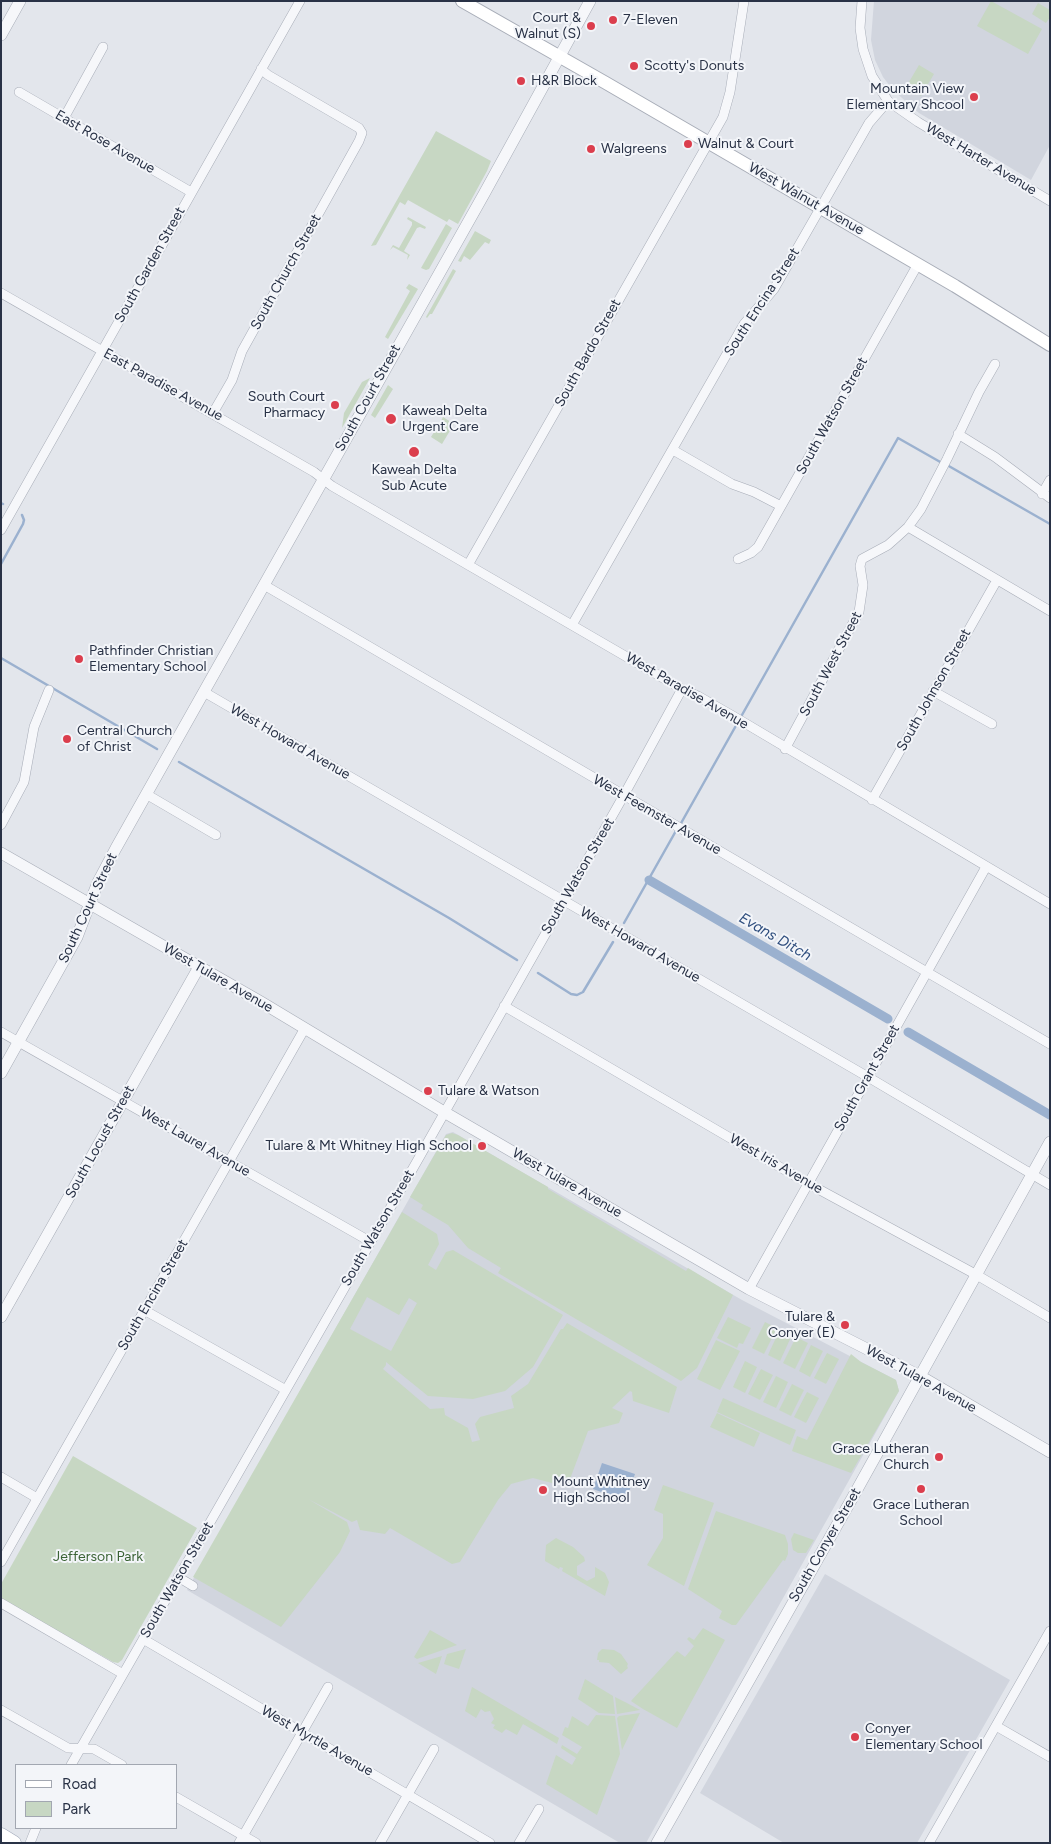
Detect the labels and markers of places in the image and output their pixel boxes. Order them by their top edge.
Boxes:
place label: Court & Walnut (S) [515,10,581,42]
place label: 7-Eleven [623,12,678,28]
marker: 7-Eleven [607,14,619,26]
marker: Court & Walnut (S) [585,20,597,32]
place label: Scotty's Donuts [644,58,744,74]
marker: Scotty's Donuts [628,60,640,72]
place label: H&R Block [531,73,597,89]
marker: H&R Block [515,75,527,87]
place label: Mountain View Elementary Shcool [846,81,964,114]
marker: Mountain View Elementary Shcool [968,91,980,103]
place label: Walnut & Court [698,136,794,152]
marker: Walnut & Court [682,138,694,150]
place label: Walgreens [601,141,667,157]
marker: Walgreens [585,143,597,155]
place label: South Court Pharmacy [248,389,325,422]
marker: South Court Pharmacy [329,399,341,411]
place label: Kaweah Delta Urgent Care [402,403,487,436]
marker: Kaweah Delta Urgent Care [384,412,398,426]
marker: Kaweah Delta Sub Acute [407,445,421,459]
place label: Kaweah Delta Sub Acute [371,462,457,494]
place label: Pathfinder Christian Elementary School [89,643,213,676]
marker: Pathfinder Christian Elementary School [73,653,85,665]
place label: Central Church of Christ [77,723,172,756]
marker: Central Church of Christ [61,733,73,745]
place label: Tulare & Watson [438,1083,539,1099]
marker: Tulare & Watson [422,1085,434,1097]
place label: Tulare & Mt Whitney High School [266,1138,472,1154]
marker: Tulare & Mt Whitney High School [476,1140,488,1152]
place label: Tulare & Conyer (E) [768,1309,835,1341]
marker: Tulare & Conyer (E) [839,1319,851,1331]
place label: Grace Lutheran Church [832,1441,929,1474]
marker: Grace Lutheran Church [933,1451,945,1463]
place label: Mount Whitney High School [553,1474,650,1506]
marker: Grace Lutheran School [915,1483,927,1495]
marker: Mount Whitney High School [537,1484,549,1496]
place label: Grace Lutheran School [873,1497,969,1530]
place label: Conyer Elementary School [865,1721,983,1754]
marker: Conyer Elementary School [849,1731,861,1743]

